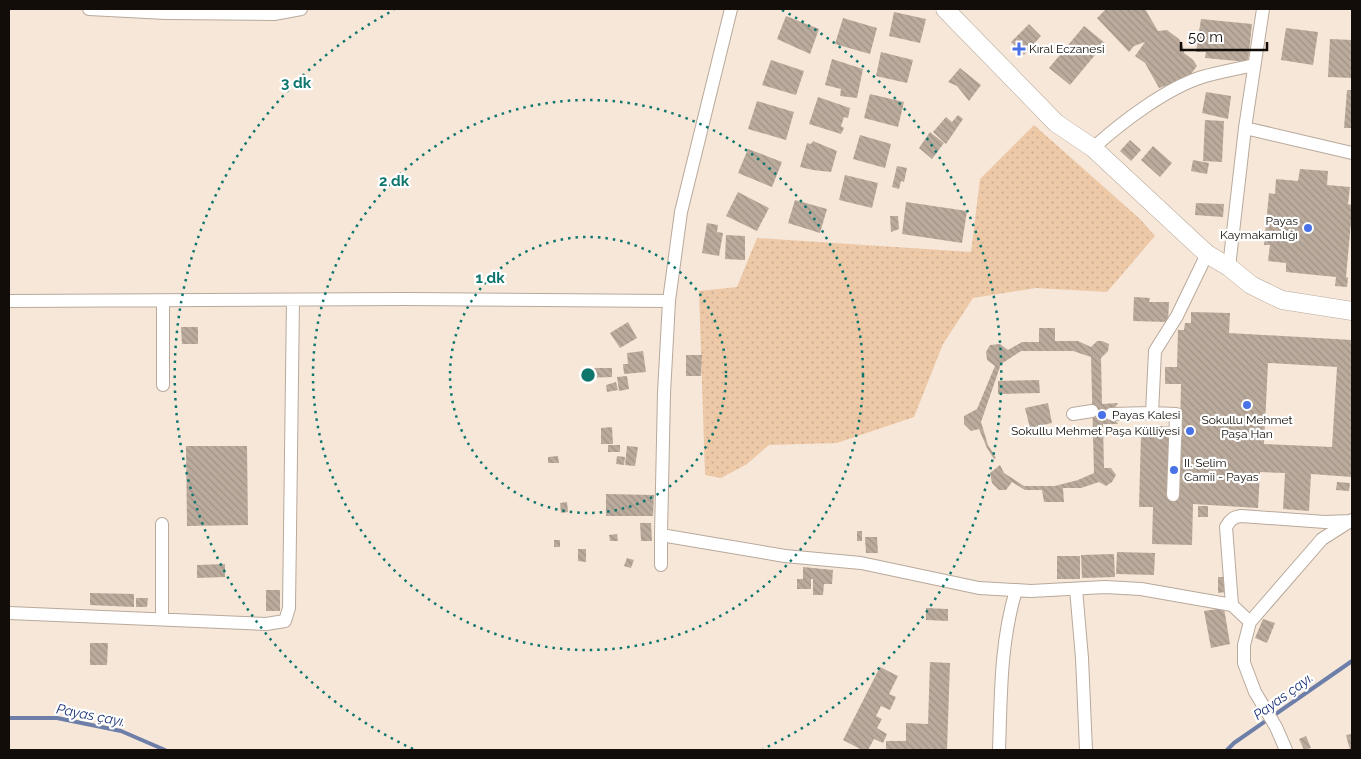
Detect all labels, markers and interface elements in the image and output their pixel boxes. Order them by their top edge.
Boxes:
scale bar [1181,20,1267,52]
text: 50 m [1188,28,1223,46]
place label: Kıral Eczanesi [1029,42,1105,56]
marker: Kıral Eczanesi [1013,43,1025,55]
text: 3 dk [281,74,312,92]
text: 2 dk [379,172,410,190]
place label: Payas Kaymakamlığı [1220,214,1298,242]
marker: Payas Kaymakamlığı [1302,222,1314,234]
text: 1 dk [475,269,505,287]
centre of rings [579,366,597,384]
marker: Sokullu Mehmet Paşa Han [1241,399,1253,411]
place label: Payas Kalesi [1112,408,1180,422]
marker: Payas Kalesi [1096,409,1108,421]
place label: Sokullu Mehmet Paşa Han [1201,413,1293,441]
place label: Sokullu Mehmet Paşa Külliyesi [1011,424,1180,438]
marker: Sokullu Mehmet Paşa Külliyesi [1184,425,1196,437]
place label: II. Selim Camii - Payas [1184,456,1259,484]
marker: II. Selim Camii - Payas [1168,464,1180,476]
water label: Payas çayı. [1250,669,1316,723]
water label: Payas çayı. [55,700,127,730]

